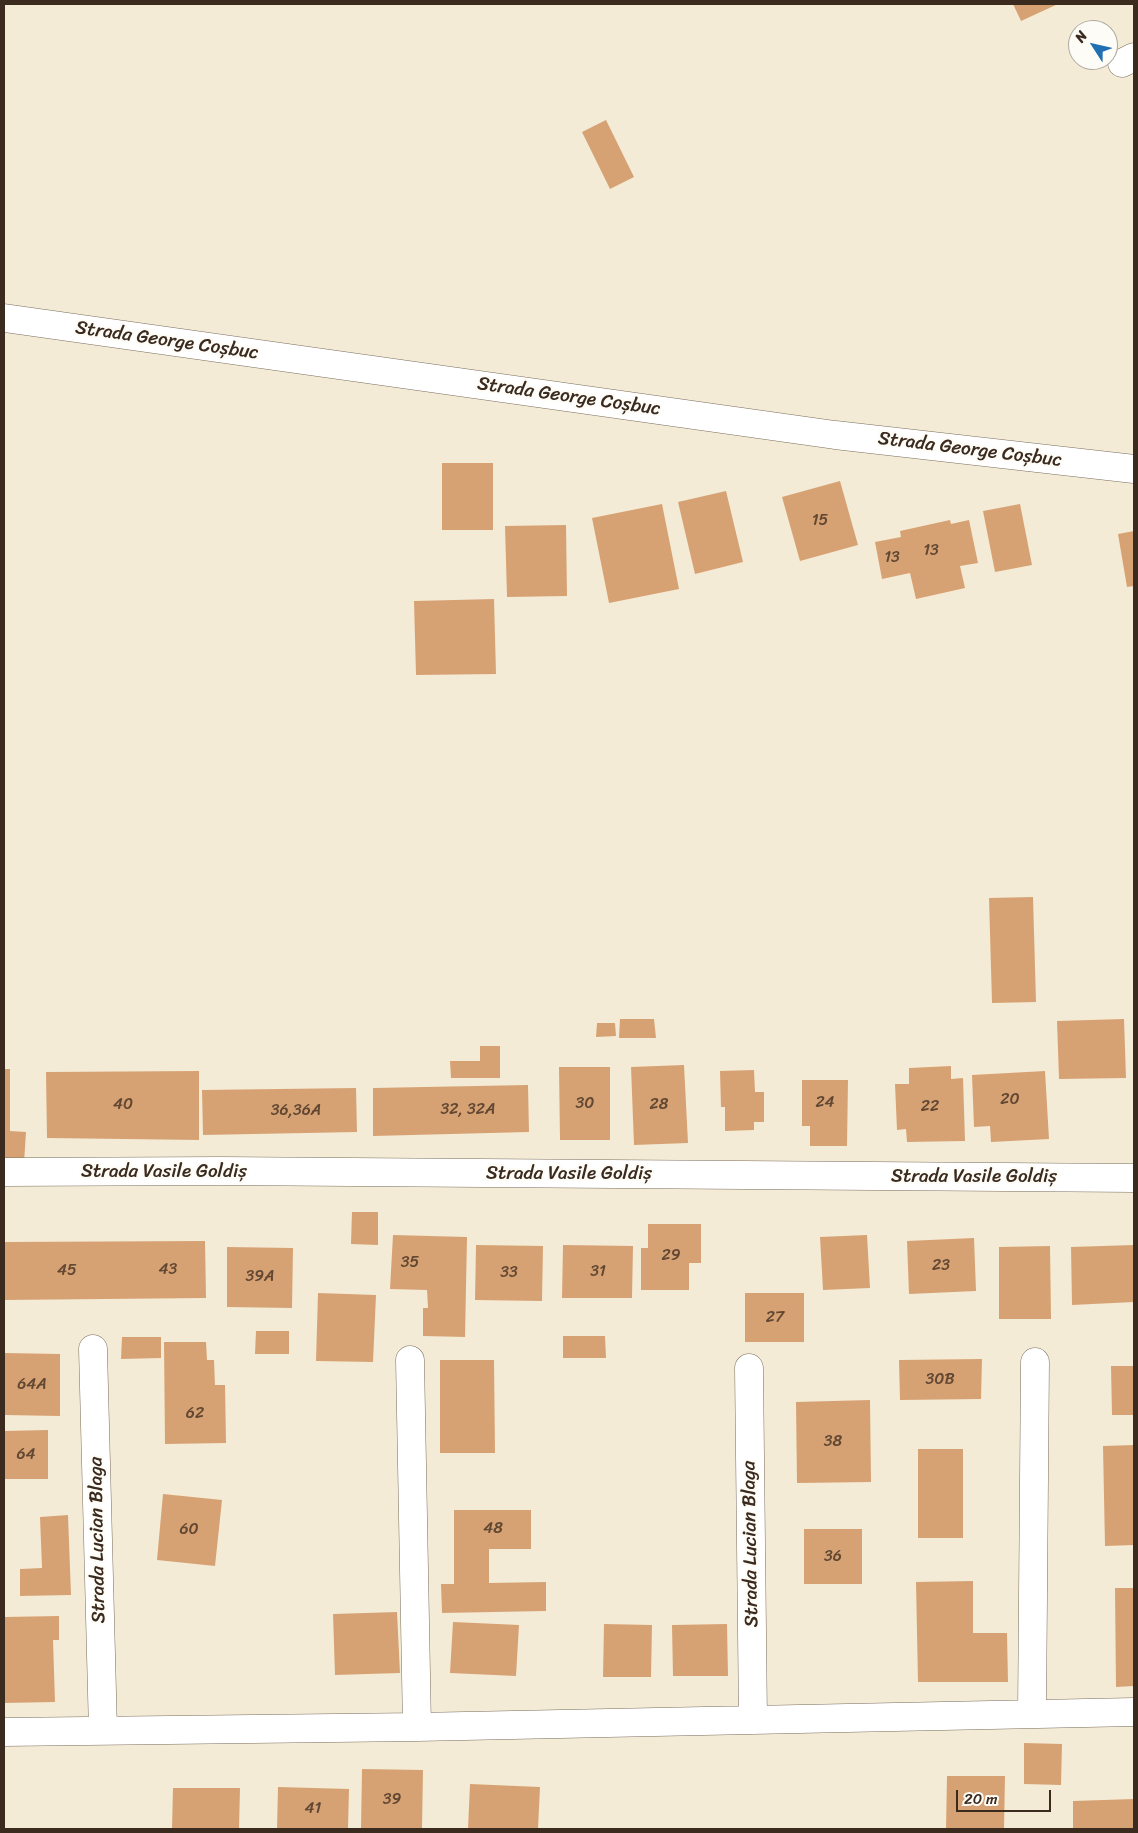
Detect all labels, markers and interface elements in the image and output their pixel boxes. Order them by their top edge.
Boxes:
north arrow [1068,20,1118,70]
text: N [1068,26,1094,48]
street label: Strada George Coșbuc [74,317,260,365]
street label: Strada George Coșbuc [476,373,662,421]
street label: Strada George Coșbuc [877,427,1063,473]
house number: 15 [812,511,828,531]
house number: 13 [923,541,939,561]
house number: 13 [884,548,900,568]
house number: 20 [1000,1090,1020,1110]
house number: 24 [815,1093,835,1113]
house number: 30 [576,1094,594,1114]
house number: 40 [113,1095,133,1115]
house number: 28 [650,1095,668,1115]
house number: 22 [921,1097,939,1117]
house number: 32, 32A [441,1100,495,1120]
house number: 36,36A [271,1101,321,1121]
street label: Strada Vasile Goldiș [81,1161,247,1183]
street label: Strada Vasile Goldiș [486,1163,652,1185]
street label: Strada Vasile Goldiș [891,1166,1057,1188]
house number: 29 [661,1246,681,1266]
house number: 35 [401,1253,419,1273]
house number: 23 [932,1256,950,1276]
house number: 43 [159,1260,177,1280]
house number: 45 [57,1261,77,1281]
house number: 31 [590,1262,606,1282]
house number: 33 [500,1263,518,1283]
house number: 39A [245,1267,275,1287]
house number: 27 [766,1308,784,1328]
house number: 30B [926,1370,954,1390]
house number: 64A [17,1375,47,1395]
house number: 62 [186,1404,204,1424]
house number: 38 [824,1432,842,1452]
house number: 64 [16,1445,36,1465]
street label: Strada Lucian Blaga [85,1457,111,1623]
street label: Strada Lucian Blaga [738,1461,764,1627]
house number: 48 [483,1519,503,1539]
house number: 60 [179,1520,199,1540]
house number: 36 [824,1547,842,1567]
scale bar [958,1780,1053,1812]
text: 20 m [964,1786,998,1812]
house number: 39 [383,1790,401,1810]
house number: 41 [305,1799,321,1819]

